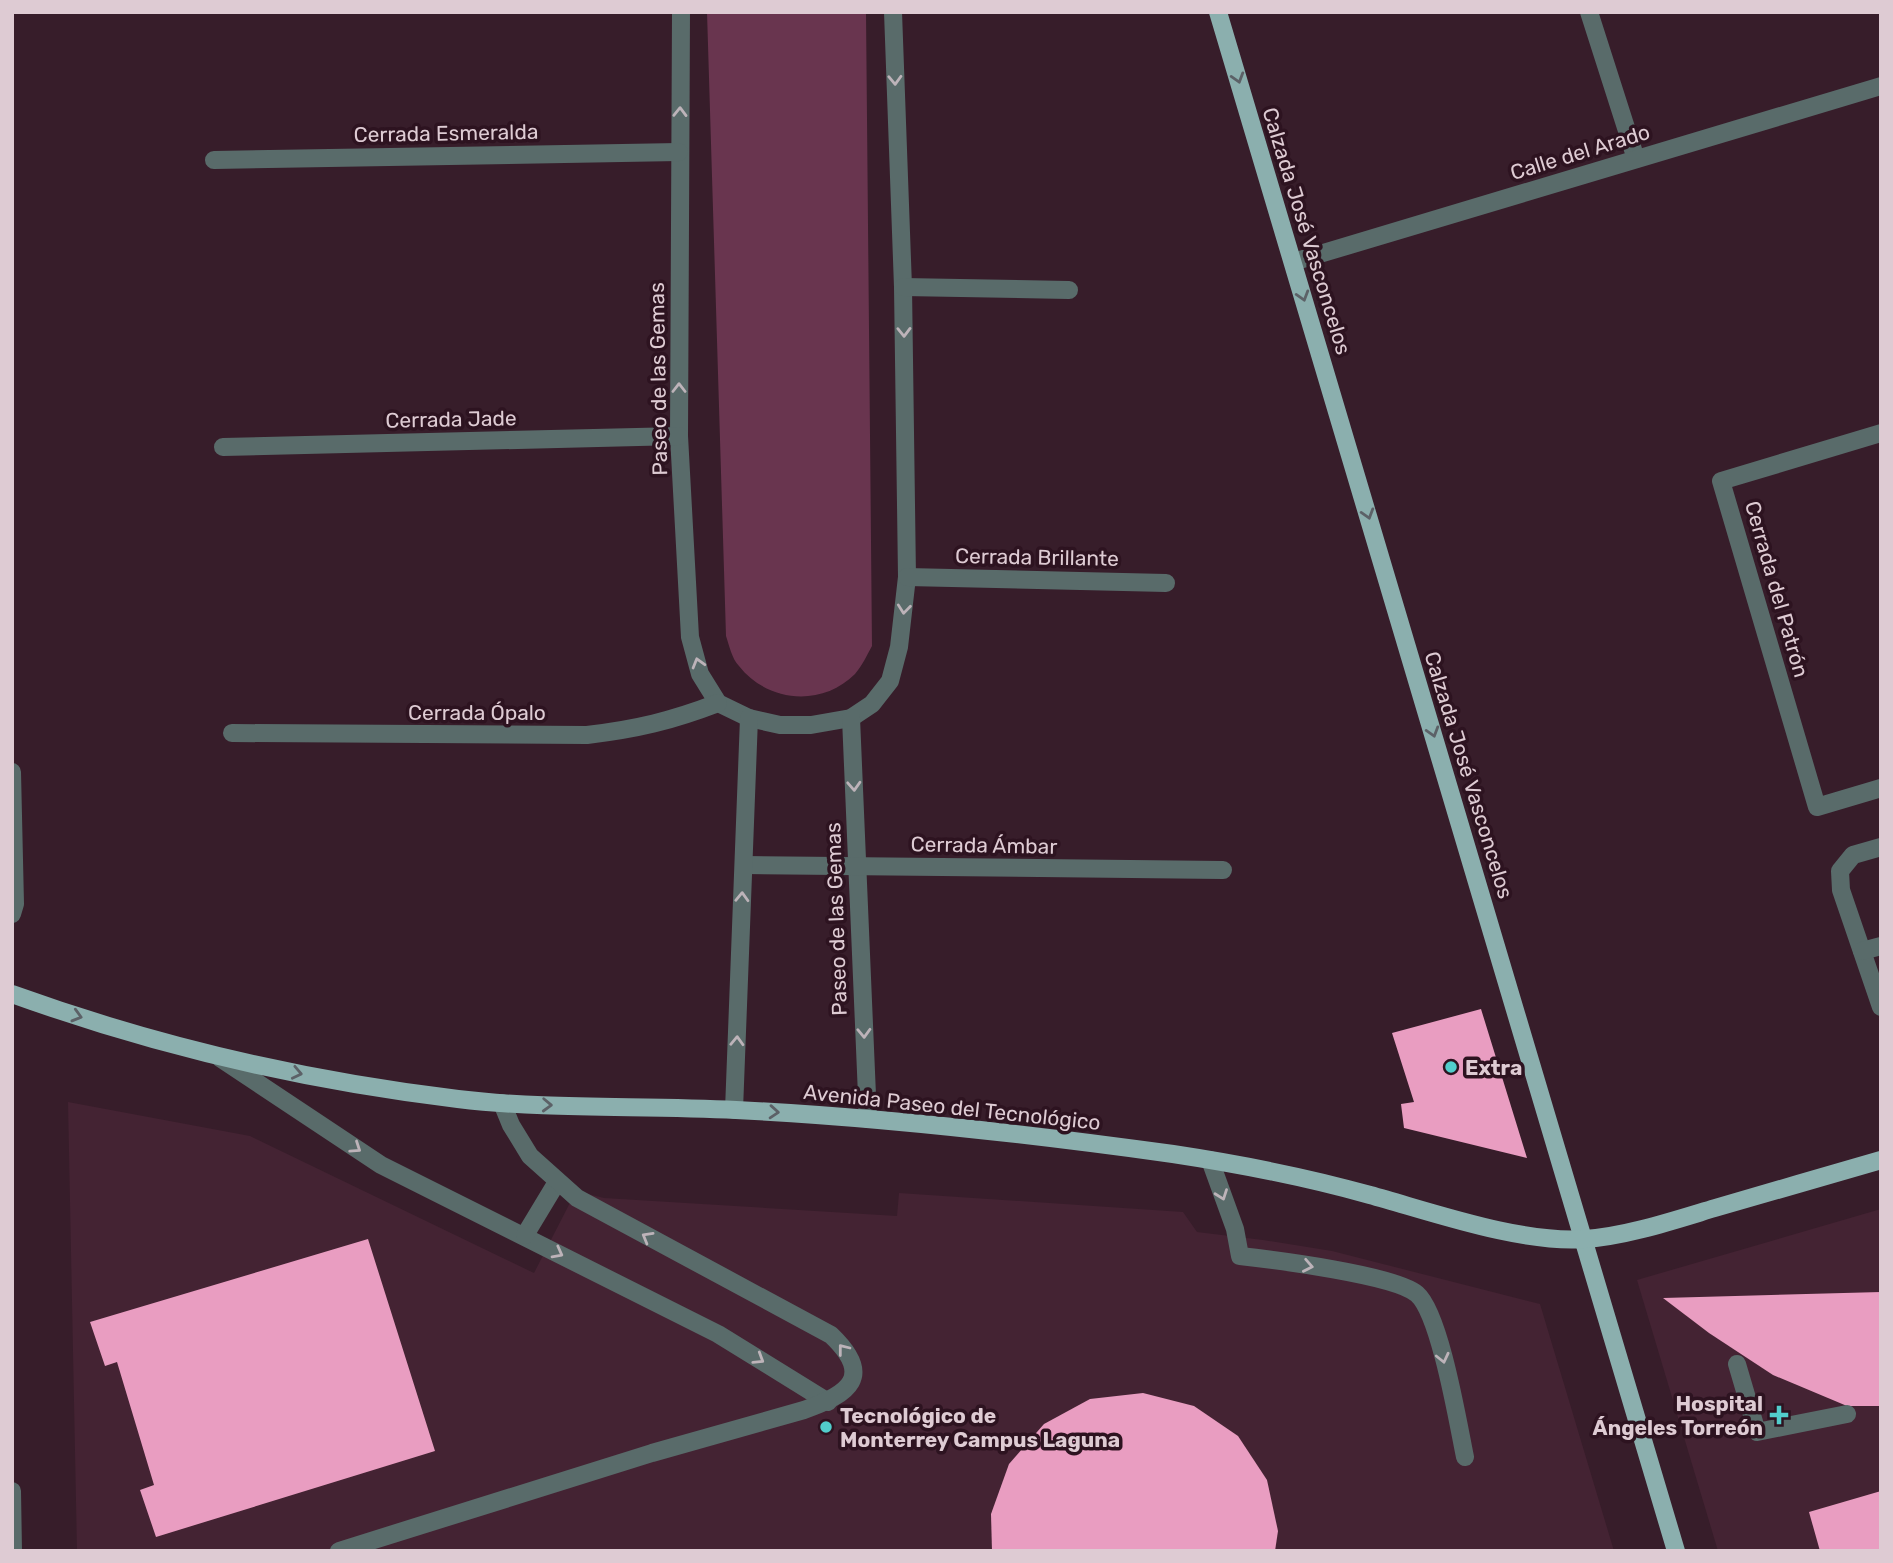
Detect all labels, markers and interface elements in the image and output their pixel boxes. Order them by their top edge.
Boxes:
one-way arrow [1229,71,1244,83]
one-way arrow [888,75,903,86]
street label: Calzada José Vasconcelos [1257,104,1357,358]
one-way arrow [672,106,688,117]
street label: Cerrada Esmeralda [353,119,539,147]
street label: Calle del Arado [1507,119,1653,185]
street label: Paseo de las Gemas [644,282,672,476]
one-way arrow [1294,289,1309,301]
one-way arrow [896,328,912,338]
one-way arrow [671,383,687,393]
street label: Cerrada Jade [385,405,517,433]
street label: Cerrada del Patrón [1740,498,1814,680]
one-way arrow [1359,507,1374,519]
street label: Cerrada Brillante [955,543,1119,571]
one-way arrow [896,603,911,614]
street label: Calzada José Vasconcelos [1419,648,1519,902]
one-way arrow [691,658,706,670]
street label: Cerrada Ópalo [408,700,546,725]
one-way arrow [1424,725,1439,737]
one-way arrow [846,781,861,792]
street label: Paseo de las Gemas [820,822,852,1016]
street label: Cerrada Ámbar [910,831,1058,859]
one-way arrow [735,892,750,903]
one-way arrow [70,1008,82,1023]
one-way arrow [856,1028,871,1039]
one-way arrow [730,1036,745,1047]
place label: Extra [1465,1055,1522,1080]
marker: Extra [1443,1059,1459,1075]
one-way arrow [291,1064,303,1079]
street label: Avenida Paseo del Tecnológico [802,1079,1102,1135]
one-way arrow [541,1097,552,1112]
one-way arrow [769,1104,780,1119]
one-way arrow [348,1140,361,1152]
one-way arrow [1214,1188,1228,1200]
one-way arrow [642,1232,655,1245]
one-way arrow [550,1244,563,1258]
one-way arrow [1302,1257,1314,1272]
one-way arrow [839,1344,852,1356]
one-way arrow [751,1350,764,1363]
one-way arrow [1435,1352,1449,1364]
place label: Hospital Ángeles Torreón [1593,1391,1763,1440]
place label: Tecnológico de Monterrey Campus Laguna [840,1403,1120,1452]
marker: Hospital Ángeles Torreón [1769,1405,1789,1425]
marker: Tecnológico de Monterrey Campus Laguna [818,1419,834,1435]

